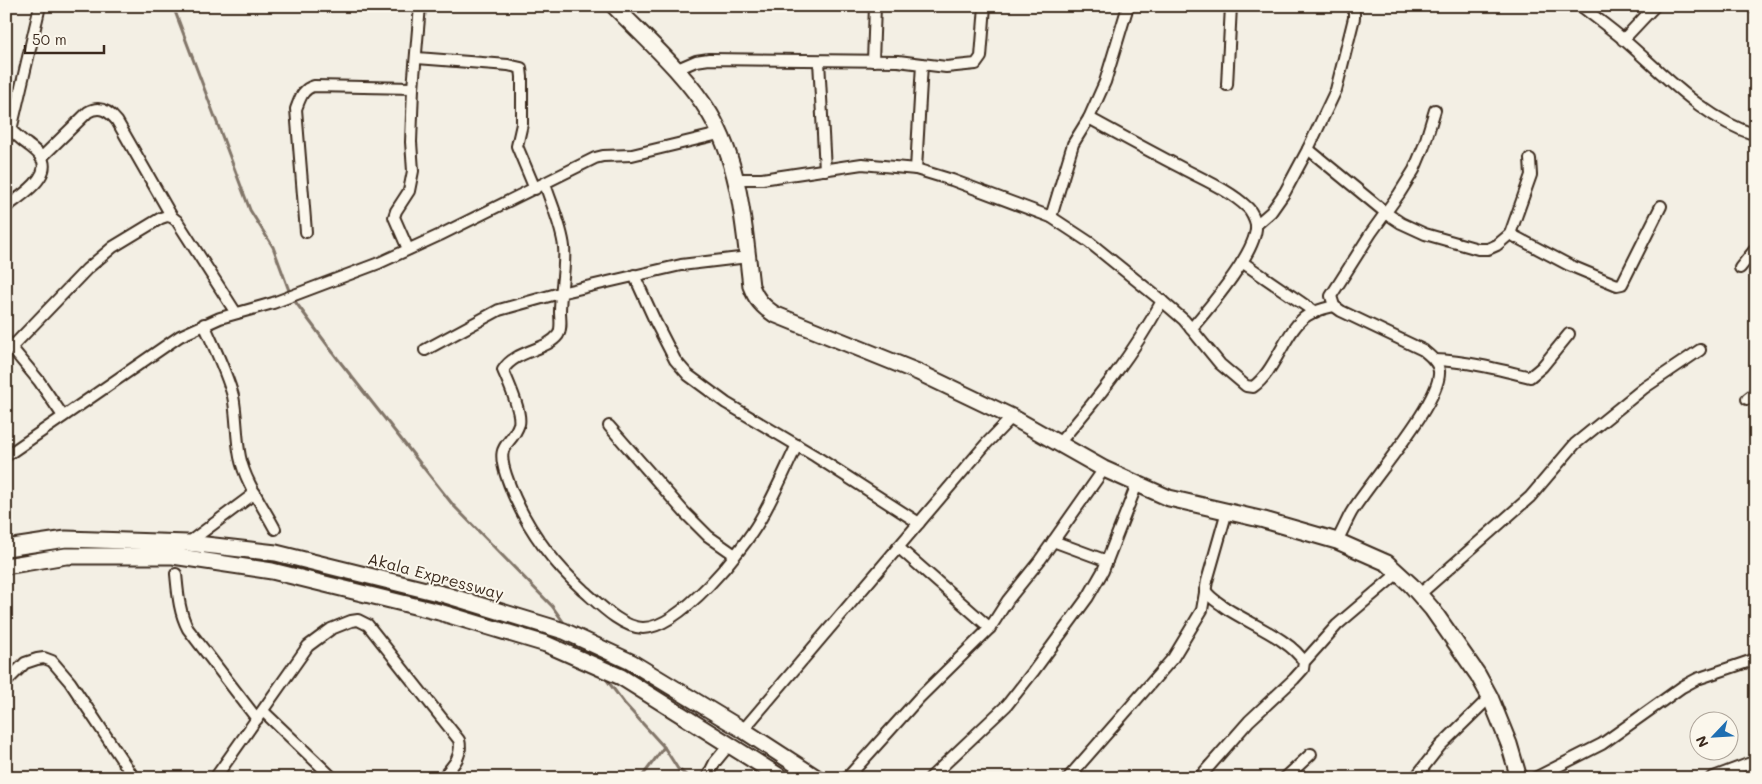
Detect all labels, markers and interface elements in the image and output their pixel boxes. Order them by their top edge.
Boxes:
scale bar [25,22,104,54]
text: 50 m [32,29,67,49]
street label: Akala Expressway [366,547,506,604]
north arrow [1690,712,1740,762]
text: N [1691,733,1713,751]

